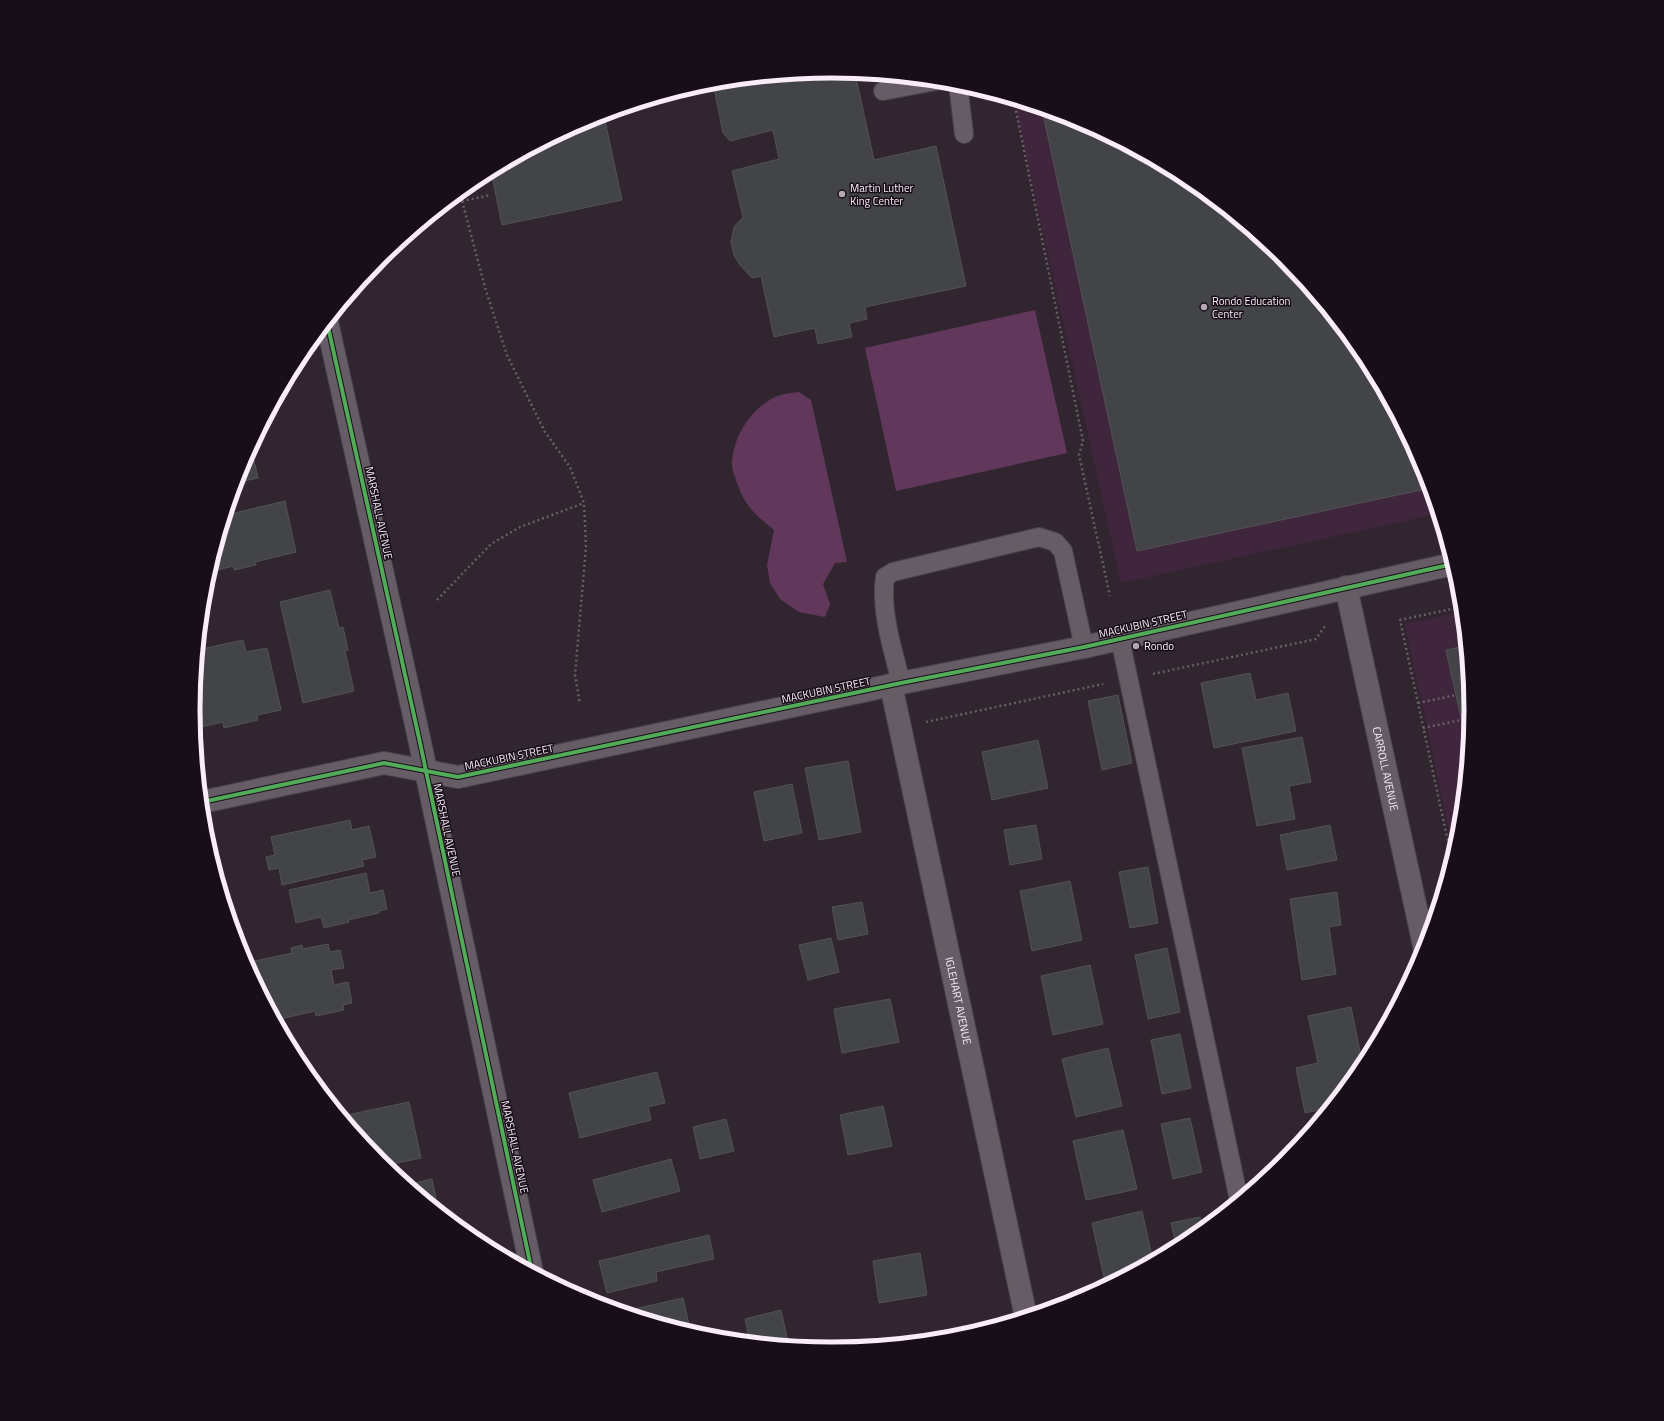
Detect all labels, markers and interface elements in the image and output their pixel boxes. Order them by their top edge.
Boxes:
place label: Martin Luther King Center [850,180,914,209]
marker: Martin Luther King Center [837,189,847,199]
place label: Rondo Education Center [1212,293,1290,322]
marker: Rondo Education Center [1199,302,1209,312]
street label: MARSHALL AVENUE [361,465,397,561]
street label: MACKUBIN STREET [1097,606,1189,642]
place label: Rondo [1144,638,1174,654]
marker: Rondo [1131,641,1141,651]
street label: MACKUBIN STREET [780,673,872,707]
street label: CARROLL AVENUE [1369,725,1402,812]
street label: MACKUBIN STREET [463,740,555,774]
street label: MARSHALL AVENUE [429,782,465,878]
street label: IGLEHART AVENUE [941,956,976,1046]
street label: MARSHALL AVENUE [497,1099,533,1195]

